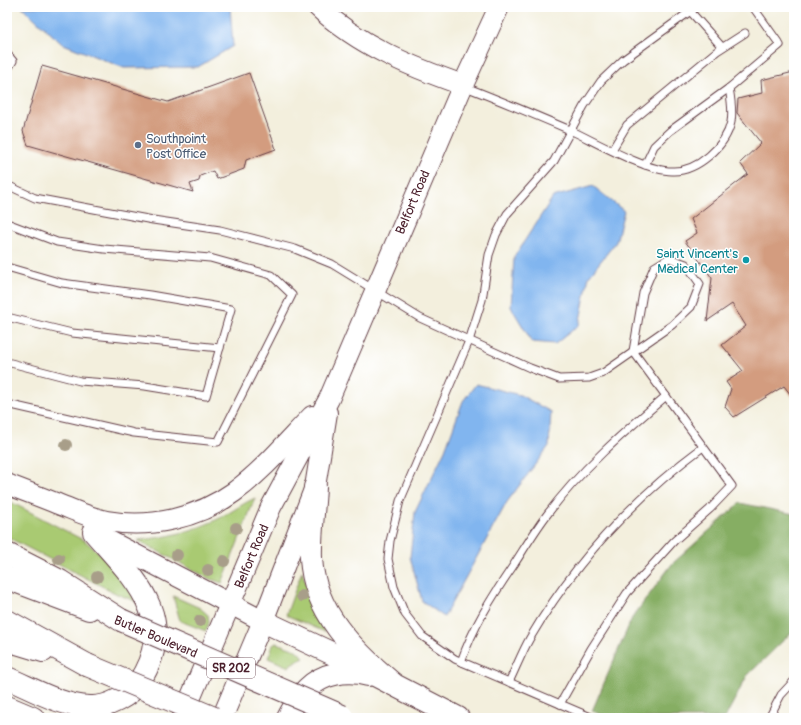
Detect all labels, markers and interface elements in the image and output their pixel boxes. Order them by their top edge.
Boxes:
place label: Southpoint Post Office [146,131,207,162]
marker: Southpoint Post Office [133,140,143,150]
street label: Belfort Road [392,168,434,237]
place label: Saint Vincent's Medical Center [656,246,738,277]
marker: Saint Vincent's Medical Center [741,255,751,265]
street label: Belfort Road [231,522,273,591]
street label: Butler Boulevard [111,612,200,662]
road number: SR 202 [207,658,255,678]

